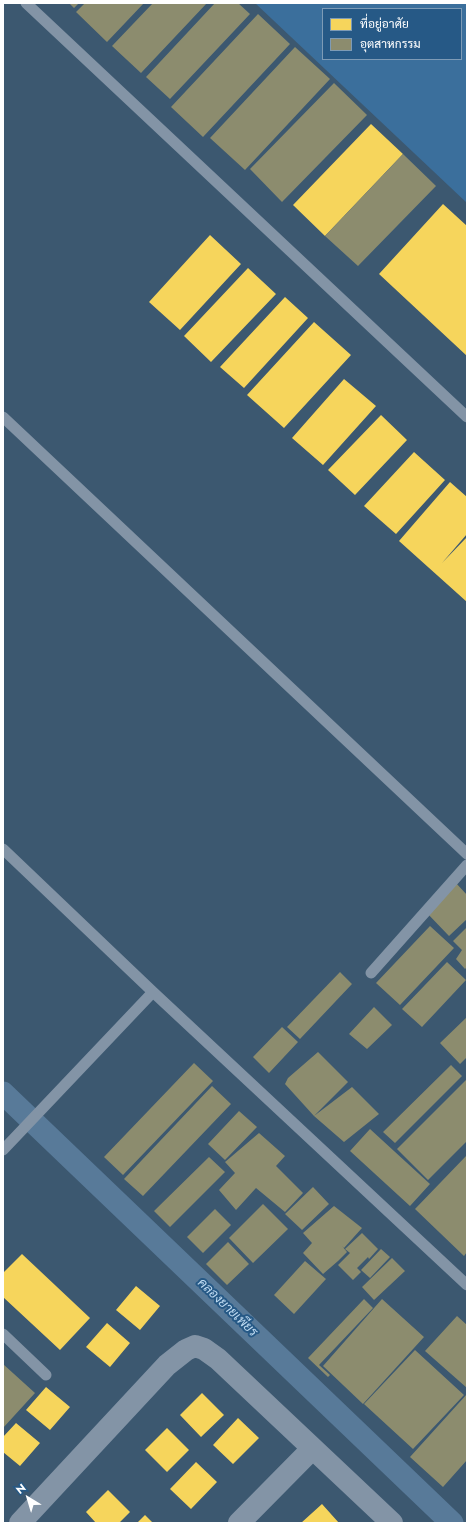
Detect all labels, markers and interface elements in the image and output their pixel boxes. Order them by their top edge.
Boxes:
legend [322,8,462,60]
text: ที่อยู่อาศัย [360,15,409,33]
text: อุตสาหกรรม [360,35,421,53]
water label: คลองยายเพียร [194,1276,260,1340]
north arrow [8,1478,48,1518]
text: N [12,1480,29,1498]

